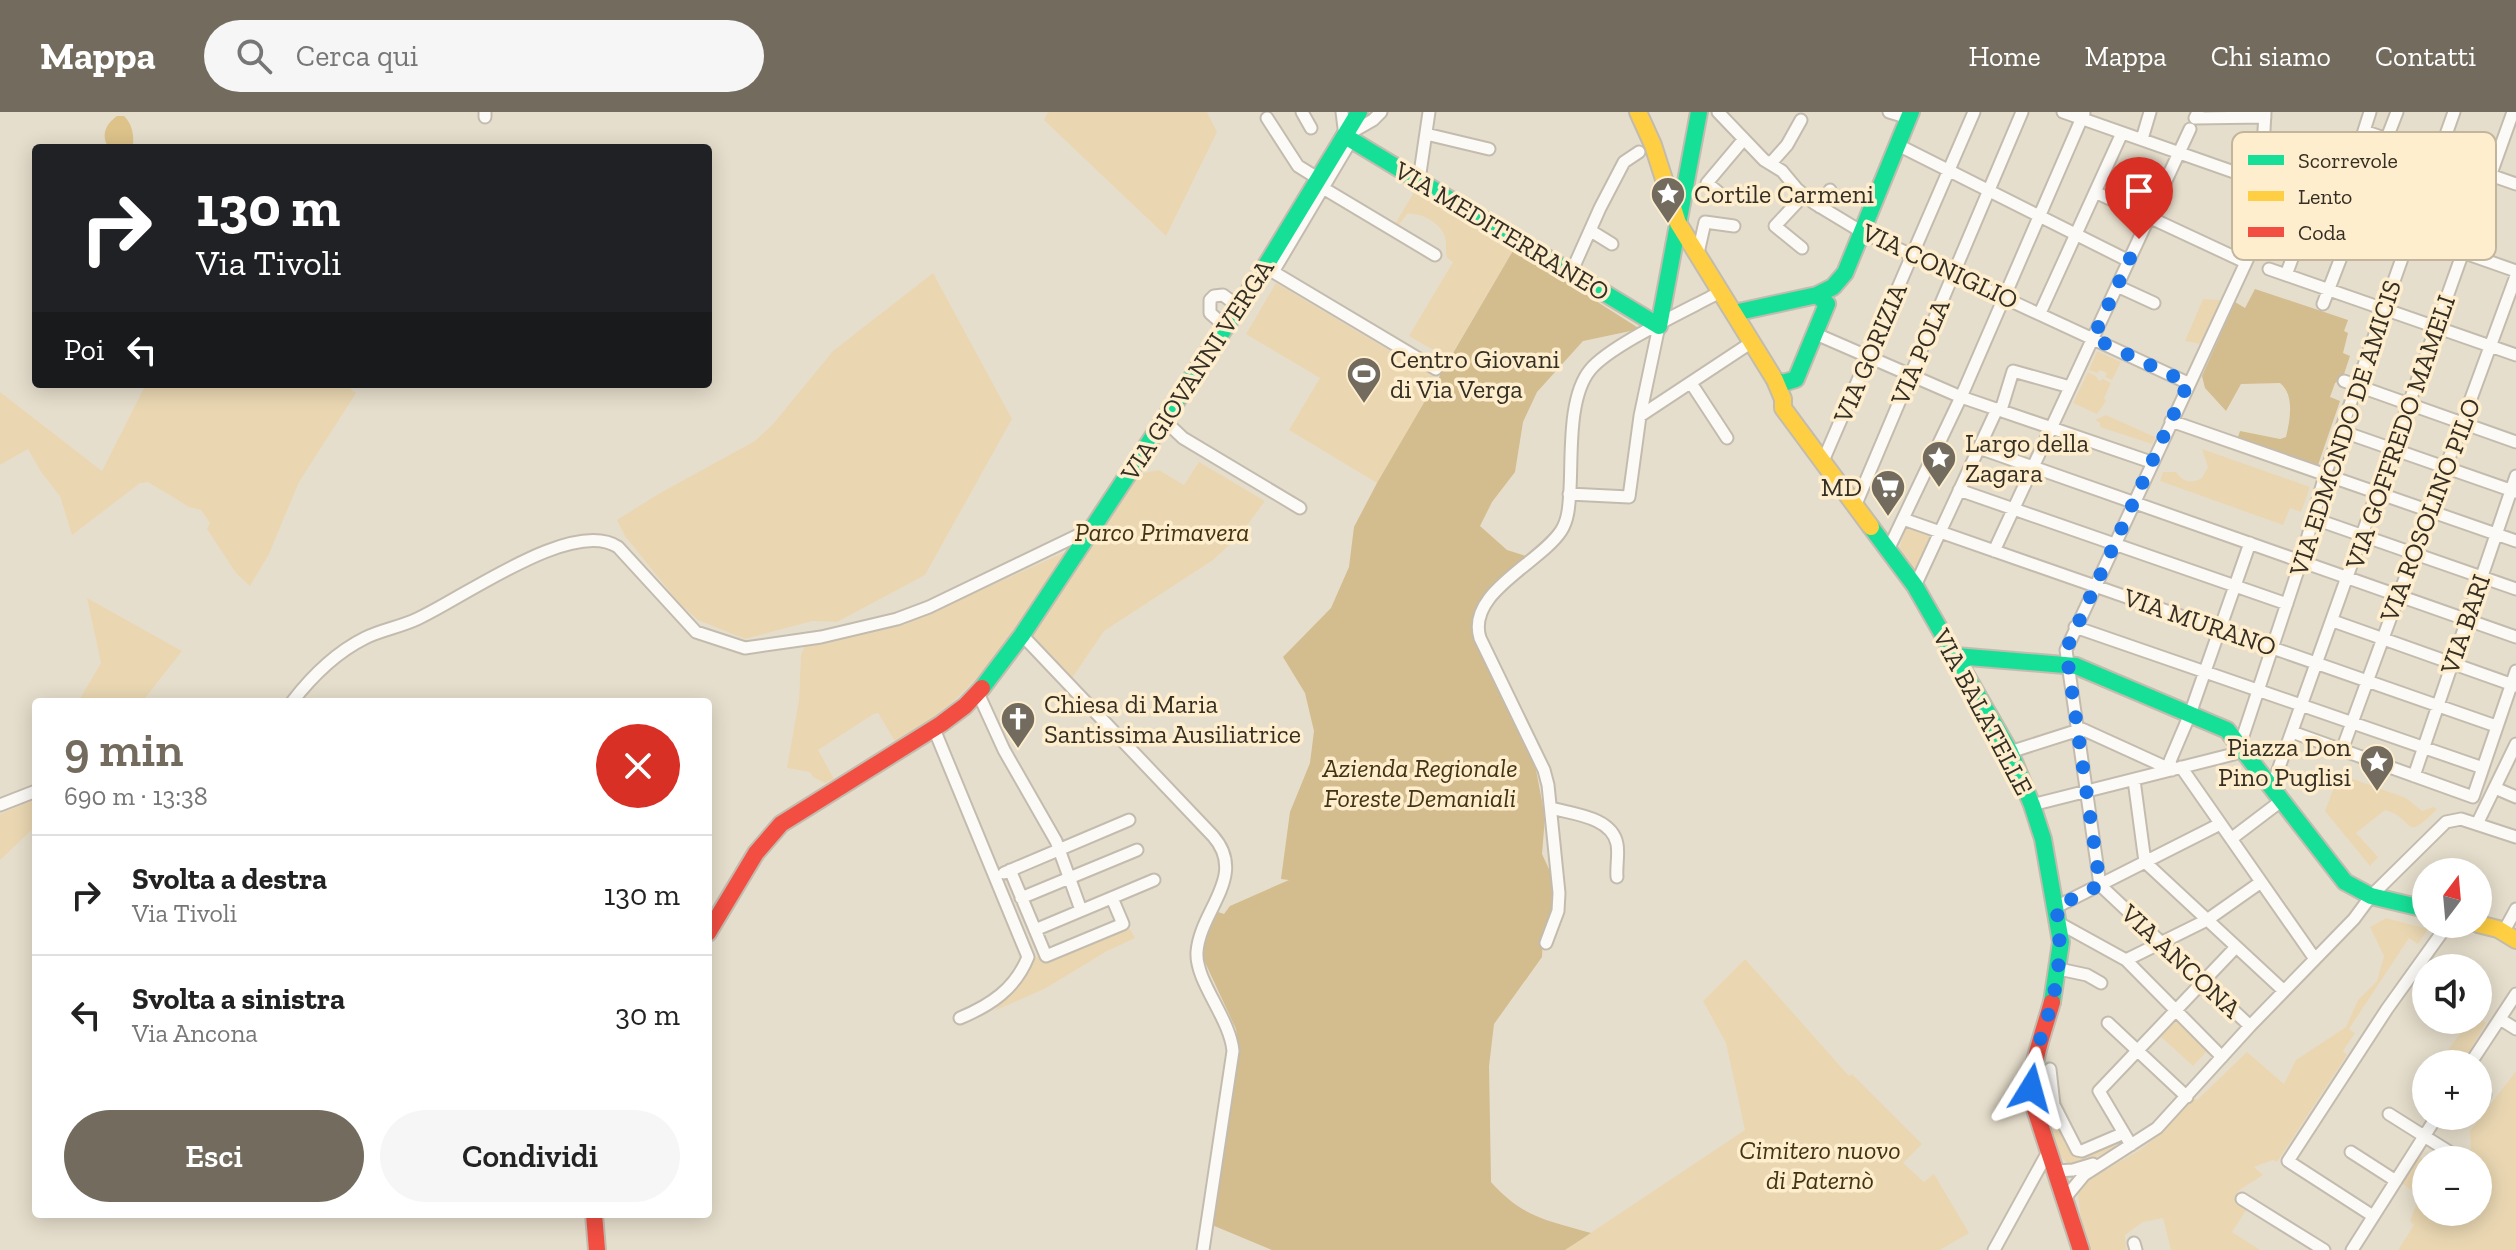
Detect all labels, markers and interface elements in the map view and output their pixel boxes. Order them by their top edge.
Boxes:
search box [204,20,764,92]
text: Mappa [40,33,156,79]
icon: search [232,34,276,78]
text: Cerca qui [296,38,418,74]
text: Home [1968,40,2041,73]
text: Mappa [2085,40,2167,73]
text: Chi siamo [2211,40,2331,73]
text: Contatti [2375,40,2476,73]
legend [2232,132,2496,260]
text: Scorrevole [2298,147,2398,174]
street label: VIA MEDITERRANEO [1388,154,1615,308]
pin [2105,157,2173,239]
icon: arrive [2117,169,2161,213]
text: 130 m [196,173,340,240]
place icon: Cortile Carmeni [1649,175,1687,225]
icon: right [64,176,168,280]
place label: Cortile Carmeni [1694,178,1874,210]
text: Lento [2298,183,2352,210]
street label: VIA CONIGLIO [1856,215,2023,316]
text: Coda [2298,219,2347,246]
text: Via Tivoli [196,241,341,284]
street label: VIA GIOVANNI VERGA [1113,252,1281,488]
street label: VIA EDMONDO DE AMICIS [2282,276,2408,581]
street label: VIA GORIZIA [1826,277,1914,428]
street label: VIA GOFFREDO MAMELI [2338,291,2462,574]
street label: VIA POLA [1883,293,1957,411]
icon: left [120,328,164,372]
text: Poi [64,332,104,368]
place label: Centro Giovani di Via Verga [1390,343,1560,405]
sports icon: Centro Giovani di Via Verga [1345,355,1383,405]
street label: VIA ROSOLINO PILO [2372,394,2487,627]
place label: Largo della Zagara [1965,427,2089,489]
place icon: Largo della Zagara [1920,439,1958,489]
supermarket icon: MD [1869,468,1907,518]
place label: MD [1821,471,1862,503]
park label: Parco Primavera [1074,516,1250,548]
street label: VIA BARI [2433,570,2497,679]
street label: VIA MURANO [2118,581,2281,663]
street label: VIA BALATELLE [1925,622,2040,801]
place label: Chiesa di Maria Santissima Ausiliatrice [1044,688,1301,750]
church icon: Chiesa di Maria Santissima Ausiliatrice [999,700,1037,750]
text: 9 min [64,721,183,778]
button: close [596,724,680,808]
place label: Piazza Don Pino Puglisi [2218,731,2351,793]
place icon: Piazza Don Pino Puglisi [2358,743,2396,793]
park label: Azienda Regionale Foreste Demaniali [1321,752,1518,814]
text: 690 m · 13:38 [64,780,208,812]
north arrow [2412,858,2492,938]
map controls [2412,858,2492,1226]
text: Svolta a destra [132,861,327,897]
icon: right [64,873,108,917]
text: 130 m [604,877,680,913]
street label: VIA ANCONA [2113,896,2249,1026]
text: Via Tivoli [132,897,237,929]
button: sound [2412,954,2492,1034]
text: Svolta a sinistra [132,981,345,1017]
icon: left [64,993,108,1037]
text: 30 m [615,997,680,1033]
text: Via Ancona [132,1017,258,1049]
position arrow [1989,1046,2073,1130]
button: + [2412,1050,2492,1130]
button: Esci [64,1110,364,1202]
button: Condividi [380,1110,680,1202]
park label: Cimitero nuovo di Paternò [1739,1134,1901,1196]
button: − [2412,1146,2492,1226]

